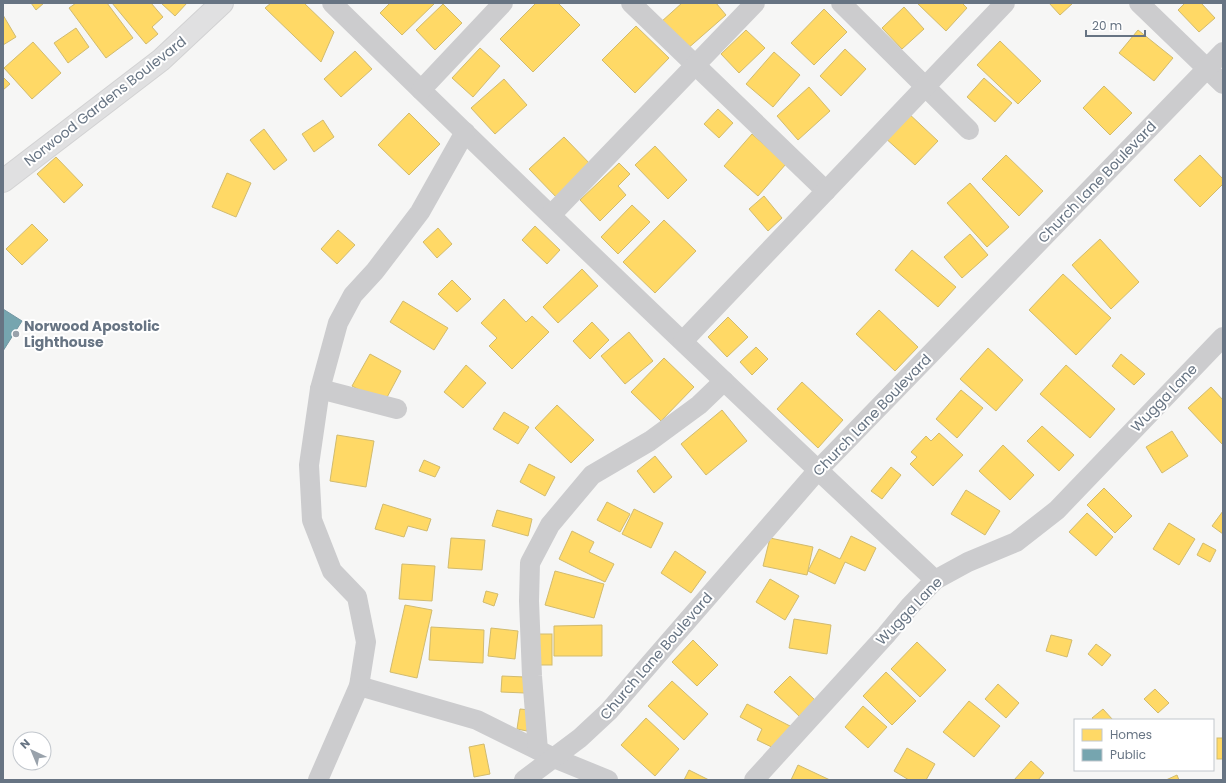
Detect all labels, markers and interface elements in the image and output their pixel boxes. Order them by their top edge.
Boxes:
scale bar [1086,12,1145,38]
text: 20 m [1092,17,1122,34]
street label: Norwood Gardens Boulevard [20,31,190,171]
street label: Church Lane Boulevard [1033,117,1161,247]
place label: Norwood Apostolic Lighthouse [24,316,160,352]
marker: Norwood Apostolic Lighthouse [11,329,21,339]
street label: Church Lane Boulevard [808,350,936,480]
street label: Wugga Lane [1126,359,1202,437]
street label: Wugga Lane [871,572,947,650]
street label: Church Lane Boulevard [595,588,717,724]
legend [1074,719,1214,771]
text: Homes [1110,726,1152,743]
north arrow [12,731,52,771]
text: N [17,735,34,752]
text: Public [1110,746,1146,763]

